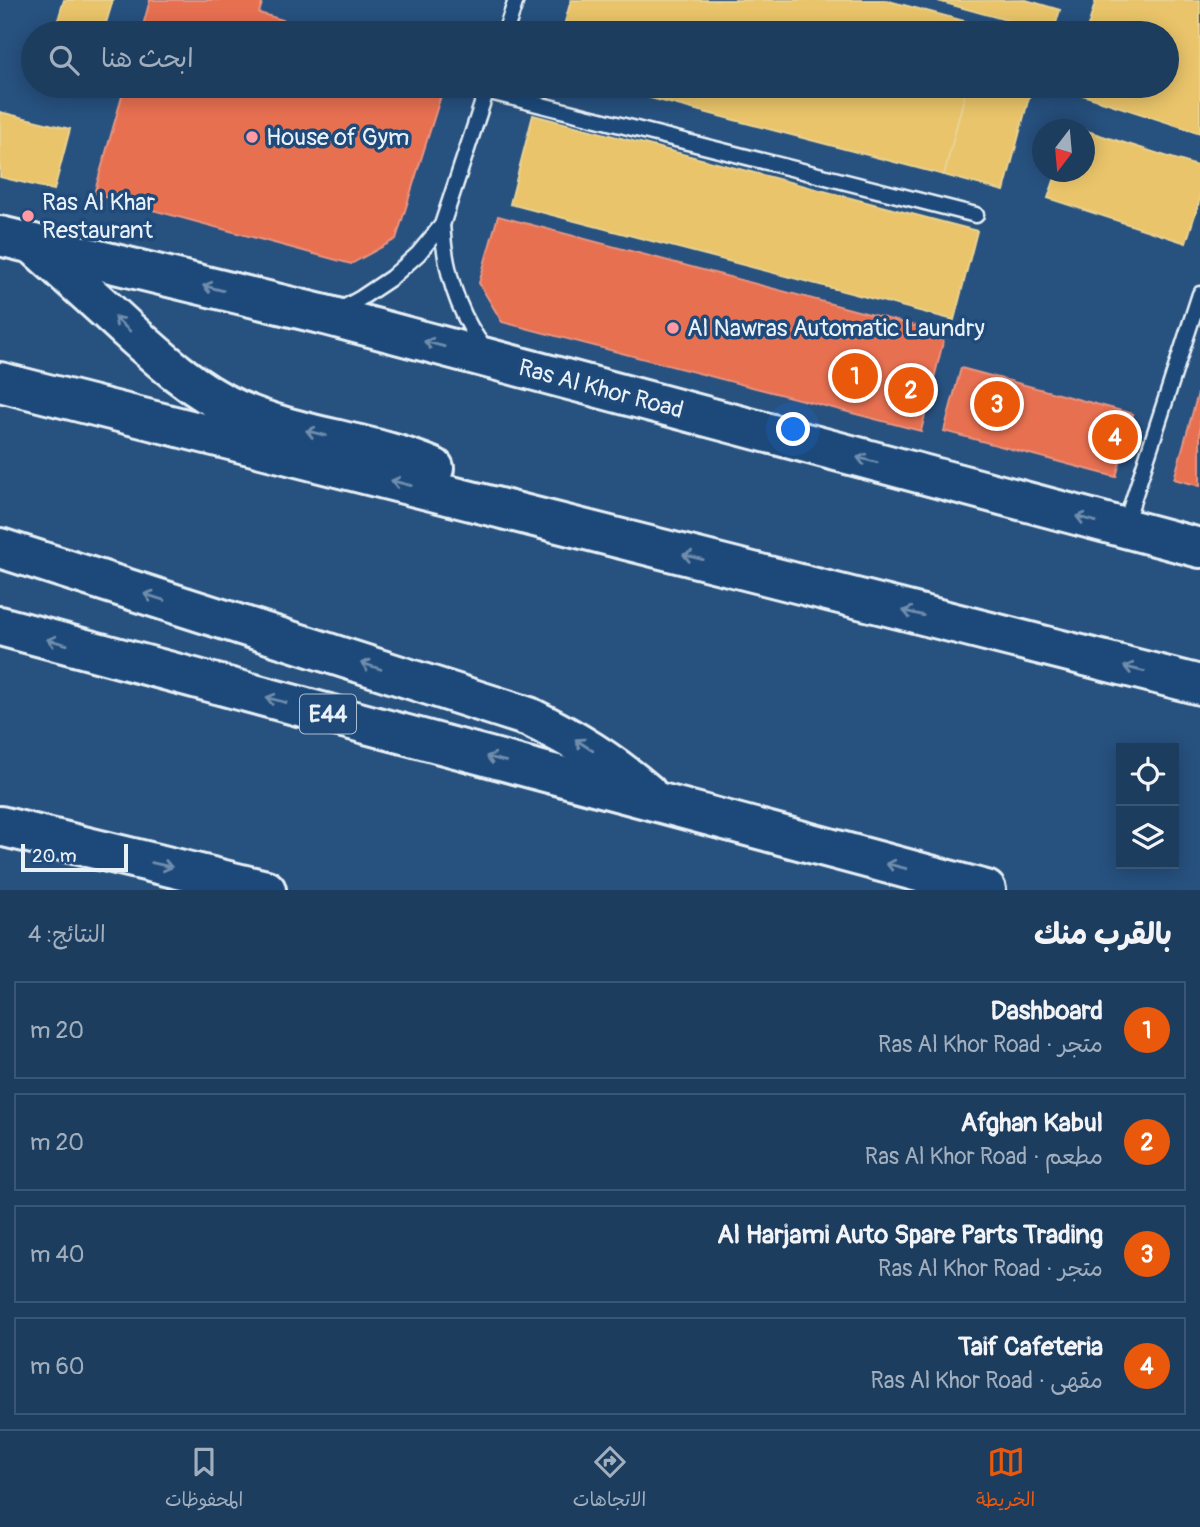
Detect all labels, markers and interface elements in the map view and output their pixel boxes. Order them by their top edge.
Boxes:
search box [21,21,1179,98]
icon: search [45,41,83,79]
text: ابحث هنا [101,43,194,75]
north arrow [1032,119,1095,182]
place label: House of Gym [266,123,409,152]
marker: House of Gym [244,129,260,145]
place label: Ras Al Khar Restaurant [42,188,155,245]
marker: Ras Al Khar Restaurant [20,208,36,224]
one-way arrow [203,281,225,294]
place label: Al Nawras Automatic Laundry [687,314,985,343]
one-way arrow [113,316,131,332]
marker: Al Nawras Automatic Laundry [665,320,681,336]
one-way arrow [423,337,445,350]
pin: 1 [832,350,878,402]
street label: Ras Al Khor Road [515,353,687,425]
pin: 2 [888,364,934,416]
pin: 3 [974,378,1020,430]
pin: 4 [1092,411,1138,463]
your location [776,412,810,446]
one-way arrow [306,426,328,439]
one-way arrow [856,453,878,466]
one-way arrow [390,476,413,489]
one-way arrow [1076,512,1098,525]
one-way arrow [682,550,705,563]
one-way arrow [143,590,165,603]
one-way arrow [902,606,925,619]
one-way arrow [46,634,68,647]
one-way arrow [360,659,382,672]
one-way arrow [1123,662,1146,675]
one-way arrow [266,693,288,706]
road number: E44 [300,694,356,734]
one-way arrow [574,738,594,752]
map controls [1116,743,1179,869]
button: locate [1116,743,1179,806]
one-way arrow [485,752,508,765]
button: layers [1116,806,1179,869]
scale bar [21,841,128,873]
text: 20 m [32,844,77,868]
one-way arrow [150,859,173,872]
one-way arrow [885,859,908,872]
text: بالقرب منك [1034,916,1172,953]
text: النتائج: 4 [28,920,106,949]
text: Dashboard [990,995,1103,1027]
text: 20 m [30,1016,84,1045]
text: 1 [1143,1016,1152,1045]
text: متجر · Ras Al Khor Road [878,1030,1103,1059]
text: Afghan Kabul [960,1107,1103,1139]
text: 20 m [30,1128,84,1157]
text: 2 [1141,1128,1153,1157]
text: مطعم · Ras Al Khor Road [865,1142,1103,1171]
text: Al Harjami Auto Spare Parts Trading [717,1219,1103,1251]
text: 40 m [30,1240,85,1269]
text: 3 [1141,1240,1153,1269]
text: متجر · Ras Al Khor Road [878,1254,1103,1283]
text: Taif Cafeteria [958,1331,1103,1363]
text: 60 m [30,1352,85,1381]
text: 4 [1140,1352,1154,1381]
text: مقهى · Ras Al Khor Road [870,1366,1103,1395]
tab: المحفوظات [165,1443,243,1516]
tab: الاتجاهات [573,1443,646,1516]
tab: الخريطة [976,1443,1035,1516]

